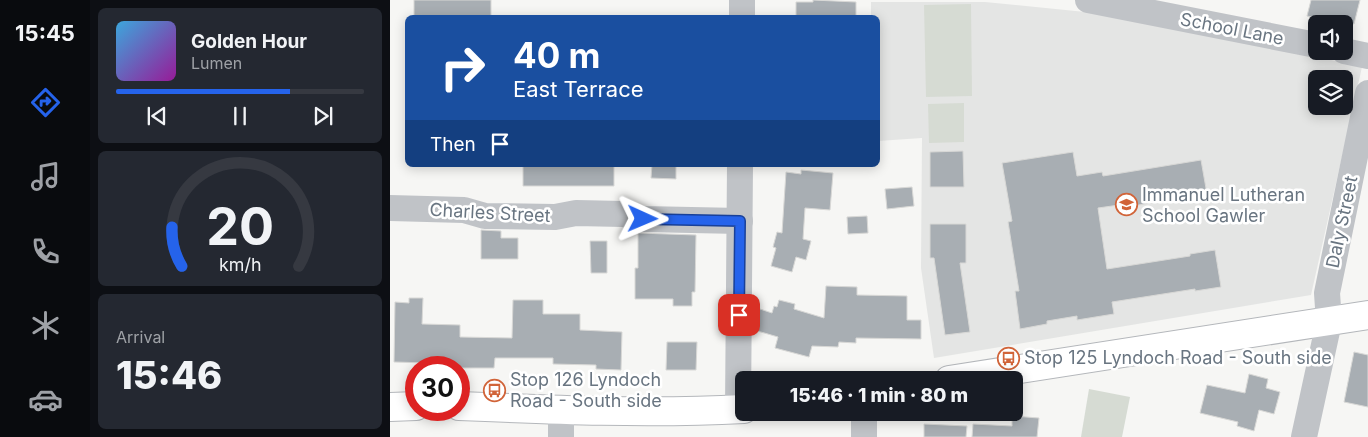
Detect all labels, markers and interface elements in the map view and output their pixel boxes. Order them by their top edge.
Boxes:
street label: School Lane [1179,8,1286,49]
map controls [1308,15,1353,115]
button: sound [1308,15,1353,60]
text: 15:45 [15,20,75,46]
text: Golden Hour [191,30,307,53]
text: 40 m [513,34,601,76]
icon: right [430,35,495,100]
text: Lumen [191,53,242,73]
button: layers [1308,70,1353,115]
text: East Terrace [513,76,644,102]
icon: directions [28,85,63,120]
icon: previous [143,102,171,130]
icon: pause [226,102,254,130]
icon: next [309,102,337,130]
icon: arrive [486,130,514,158]
text: Then [430,133,476,156]
icon: music [28,159,63,194]
street label: Daly Street [1322,174,1362,270]
place label: Immanuel Lutheran School Gawler [1142,184,1305,226]
position arrow [616,192,668,244]
school or university icon: Immanuel Lutheran School Gawler [1114,193,1138,217]
text: 20 [206,195,274,258]
street label: Charles Street [429,199,551,226]
icon: phone [28,234,63,269]
text: km/h [219,254,261,275]
pin [718,294,760,336]
icon: arrive [725,301,753,329]
icon: climate [28,308,63,343]
text: Arrival [116,327,165,347]
bus stop icon: Stop 125 Lyndoch Road - South side [996,346,1020,370]
place label: Stop 125 Lyndoch Road - South side [1024,347,1332,368]
text: 15:46 [116,352,222,398]
speed limit sign: 30 [405,356,470,421]
place label: Stop 126 Lyndoch Road - South side [510,369,662,411]
bus stop icon: Stop 126 Lyndoch Road - South side [482,378,506,402]
icon: car [28,382,63,417]
text: 15:46 · 1 min · 80 m [790,384,968,407]

